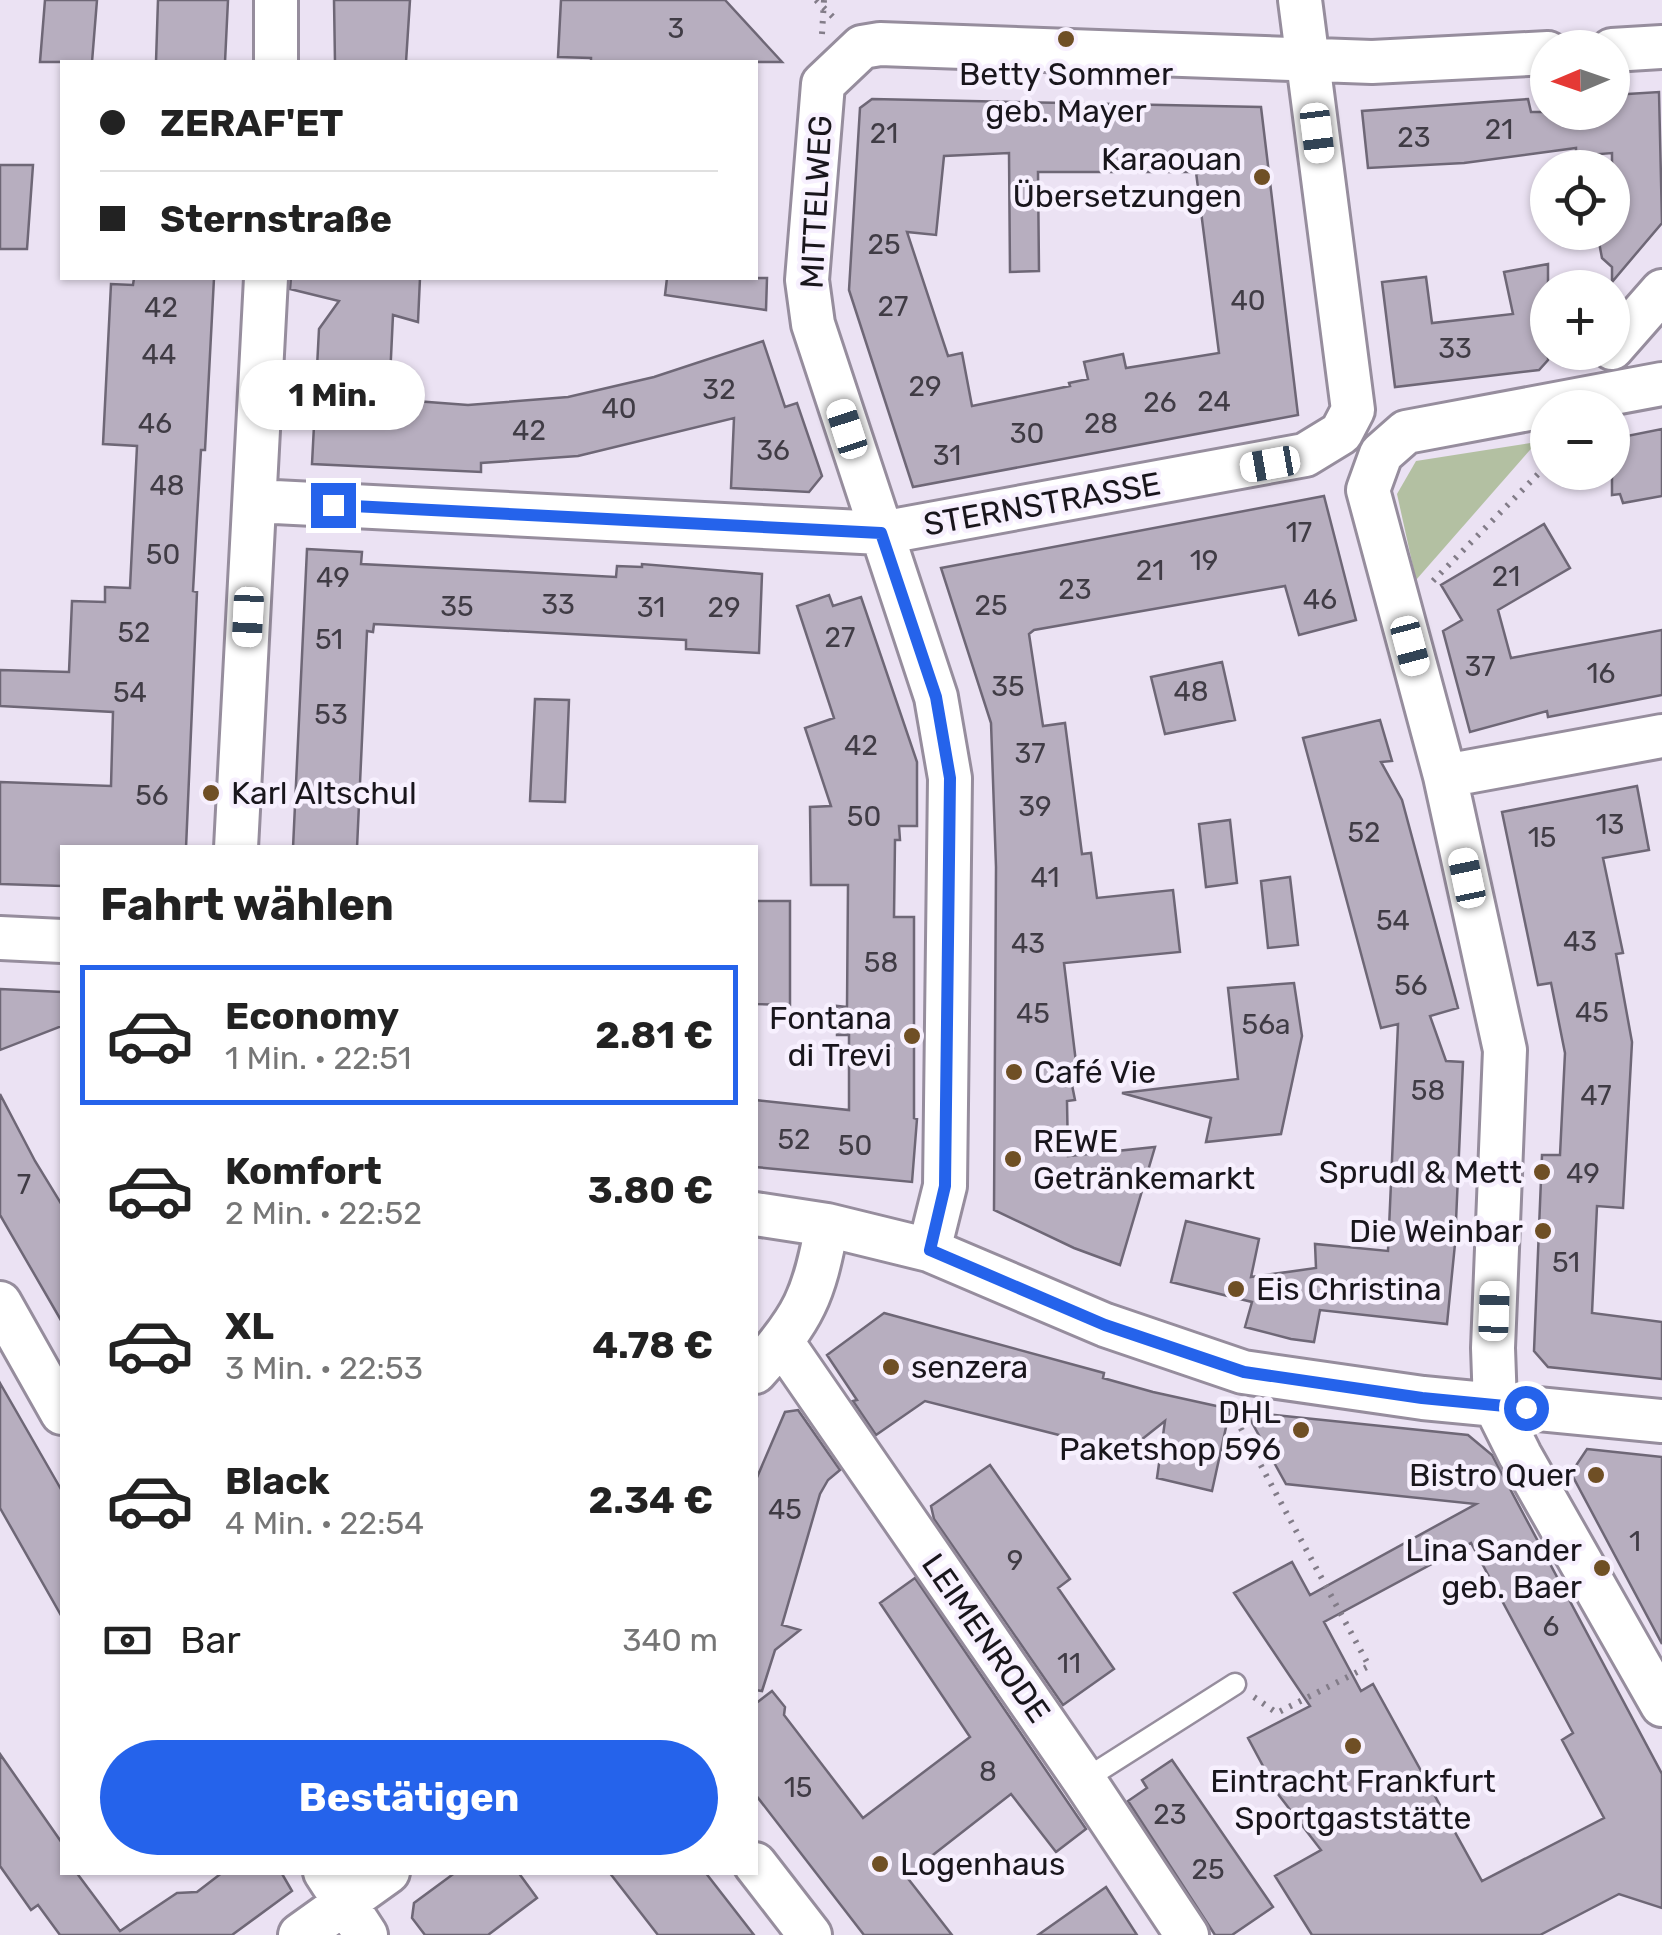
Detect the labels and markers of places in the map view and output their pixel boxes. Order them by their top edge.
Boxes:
marker: Betty Sommer geb. Mayer [1055,28,1077,50]
place label: Betty Sommer geb. Mayer [959,55,1173,130]
place label: Karaouan Übersetzungen [1012,140,1242,215]
marker: Karaouan Übersetzungen [1251,166,1273,188]
place label: Karl Altschul [231,774,417,812]
marker: Karl Altschul [200,782,222,804]
place label: Fontana di Trevi [769,999,892,1074]
marker: Fontana di Trevi [901,1025,923,1047]
place label: Café Vie [1034,1053,1156,1091]
marker: Café Vie [1003,1061,1025,1083]
place label: REWE Getränkemarkt [1033,1122,1255,1197]
marker: REWE Getränkemarkt [1002,1148,1024,1170]
place label: Sprudl & Mett [1319,1153,1522,1191]
marker: Sprudl & Mett [1531,1161,1553,1183]
place label: Die Weinbar [1349,1212,1523,1250]
marker: Die Weinbar [1532,1220,1554,1242]
place label: Eis Christina [1256,1270,1442,1308]
marker: Eis Christina [1225,1278,1247,1300]
place label: senzera [911,1348,1028,1386]
marker: senzera [880,1356,902,1378]
place label: DHL Paketshop 596 [1059,1393,1281,1468]
marker: DHL Paketshop 596 [1290,1419,1312,1441]
place label: Bistro Quer [1409,1456,1576,1494]
marker: Bistro Quer [1585,1464,1607,1486]
place label: Lina Sander geb. Baer [1405,1531,1582,1606]
marker: Lina Sander geb. Baer [1591,1557,1613,1579]
marker: Eintracht Frankfurt Sportgaststätte [1342,1735,1364,1757]
place label: Eintracht Frankfurt Sportgaststätte [1210,1762,1496,1837]
place label: Logenhaus [900,1845,1065,1883]
marker: Logenhaus [869,1853,891,1875]

